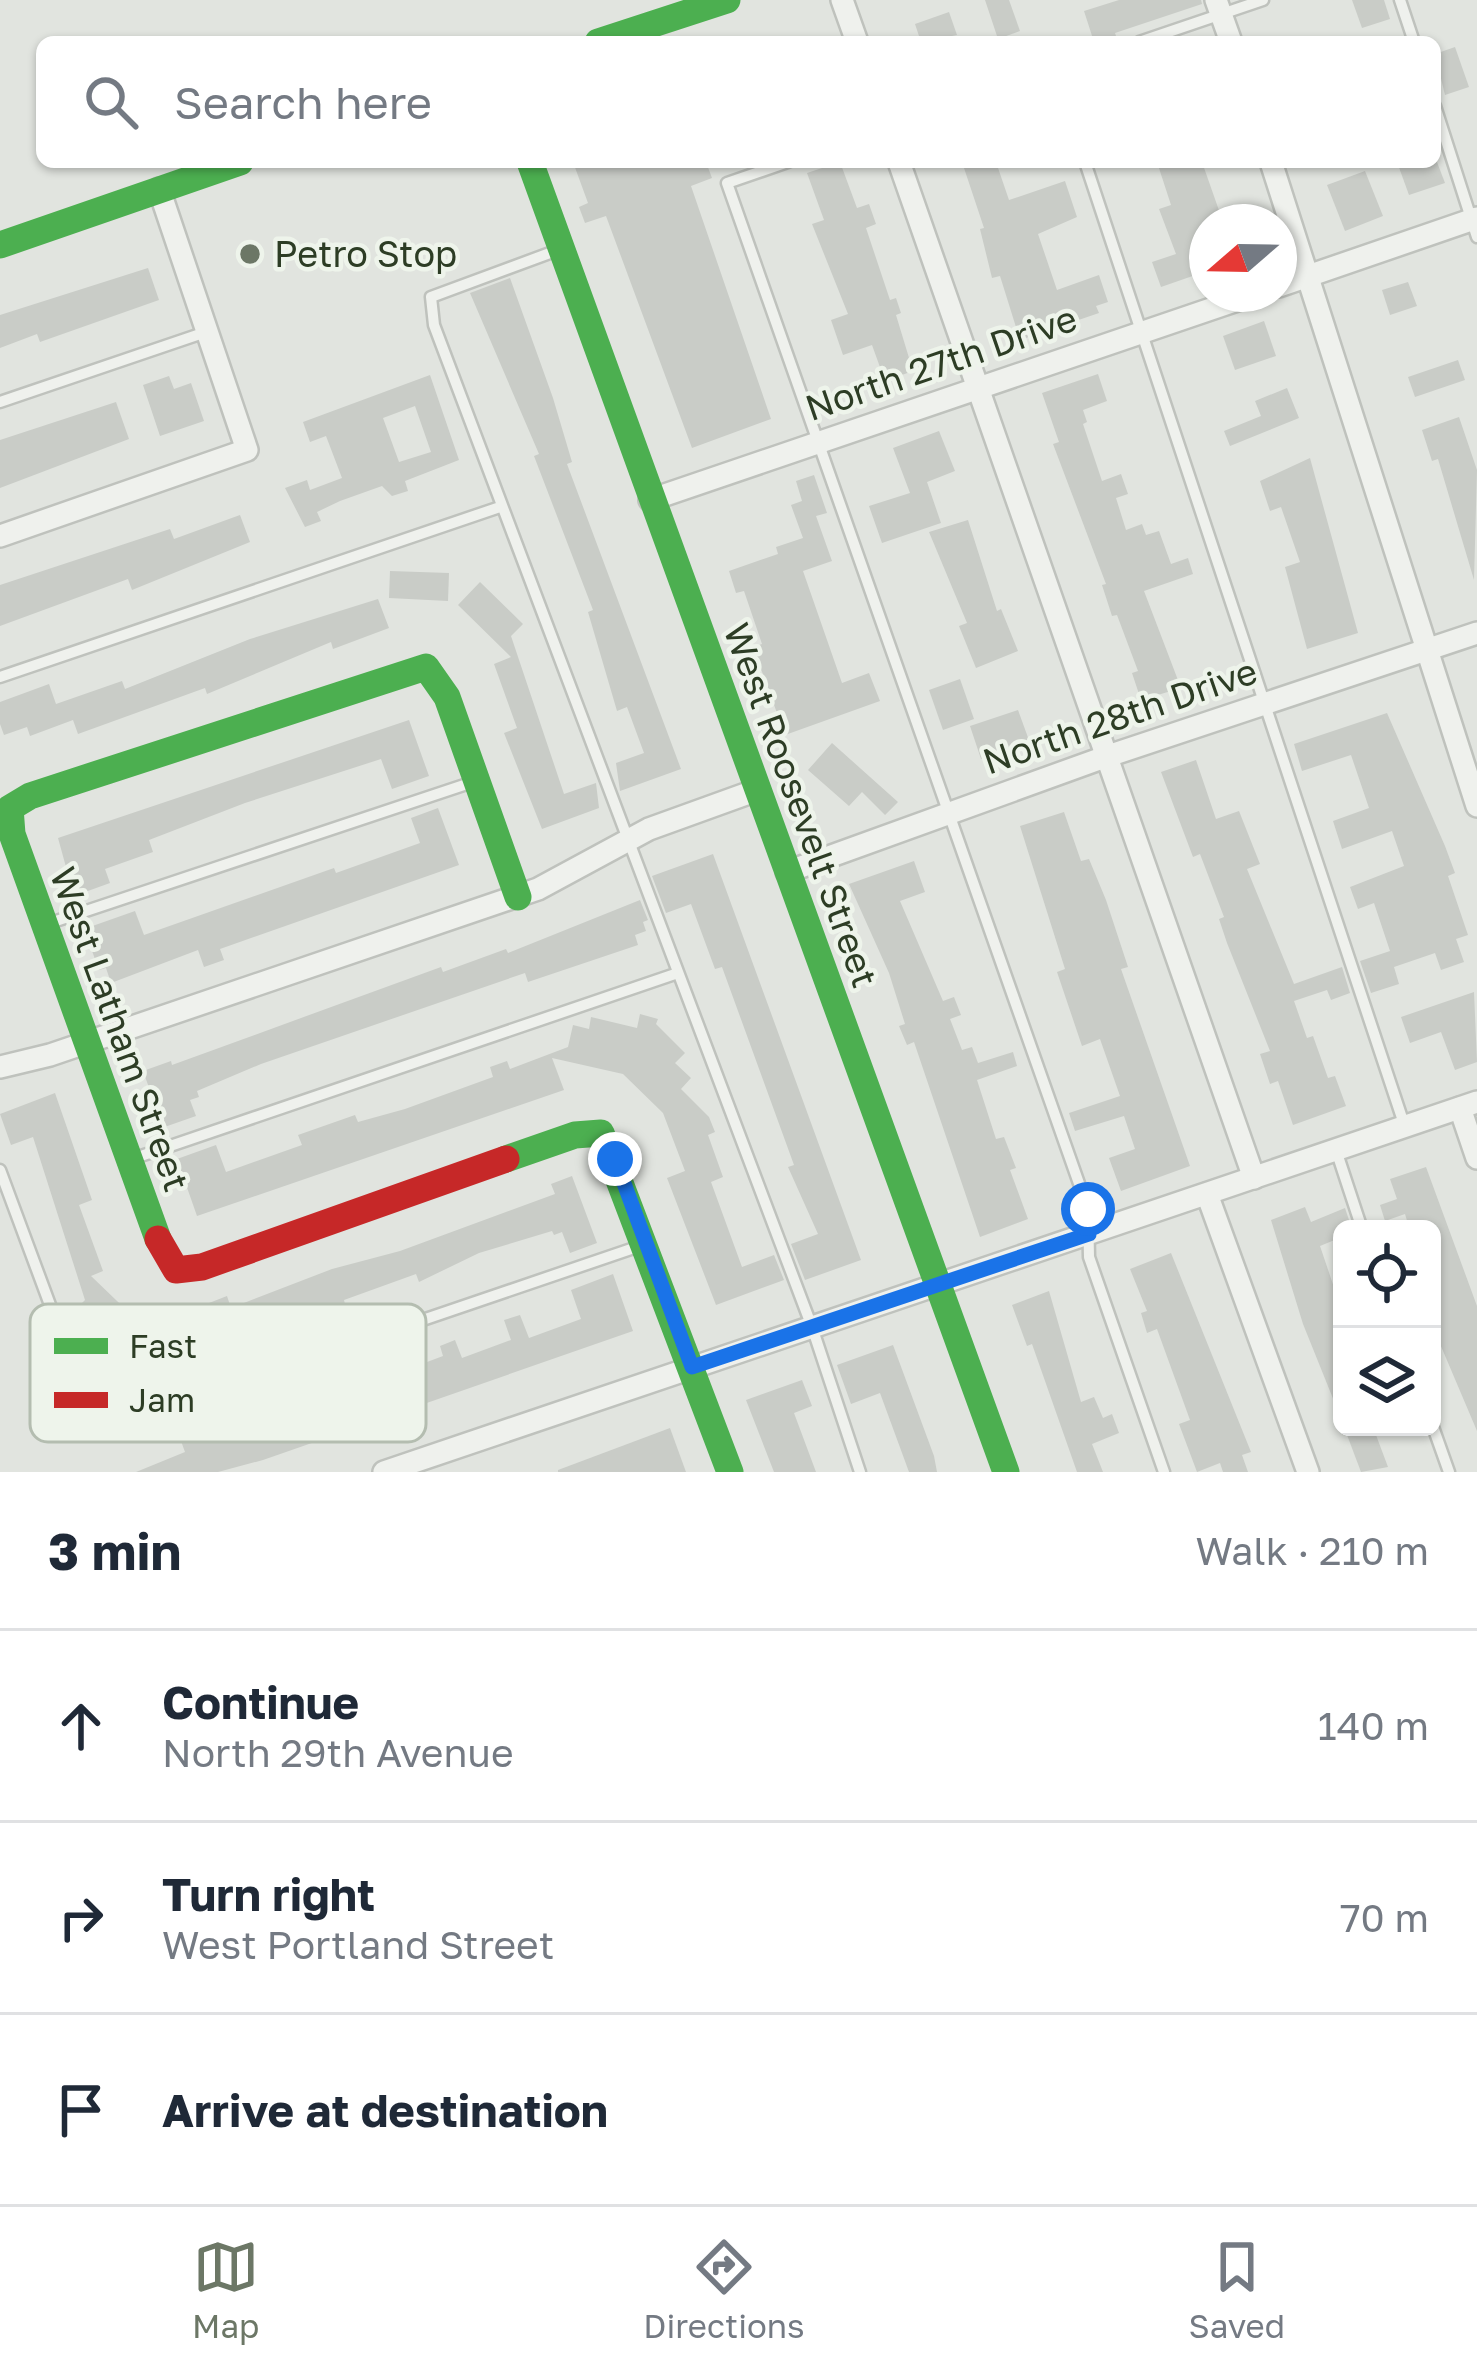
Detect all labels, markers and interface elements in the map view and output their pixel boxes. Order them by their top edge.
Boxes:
search box [36,36,1441,168]
icon: search [78,69,144,135]
text: Search here [174,75,432,129]
north arrow [1189,204,1297,312]
place label: Petro Stop [274,232,457,275]
marker: Petro Stop [237,241,263,267]
street label: North 27th Drive [800,296,1082,429]
street label: West Roosevelt Street [716,617,887,993]
street label: North 28th Drive [977,649,1262,783]
street label: West Latham Street [42,861,199,1197]
route end [588,1132,642,1186]
route start [1061,1182,1115,1236]
map controls [1333,1220,1441,1436]
button: locate [1333,1220,1441,1328]
legend [30,1304,426,1442]
text: Fast [129,1326,197,1365]
button: layers [1333,1328,1441,1436]
text: Jam [129,1380,195,1419]
text: 3 min [48,1520,181,1581]
text: Walk · 210 m [1195,1527,1429,1574]
text: Continue [162,1675,359,1729]
icon: ahead [48,1693,114,1759]
text: 140 m [1318,1702,1429,1749]
text: North 29th Avenue [162,1729,514,1776]
text: Turn right [162,1867,375,1921]
icon: right [48,1885,114,1951]
text: 70 m [1340,1894,1429,1941]
text: West Portland Street [162,1921,554,1968]
icon: arrive [48,2077,114,2143]
text: Arrive at destination [162,2083,608,2137]
tab: Map [192,2234,259,2345]
tab: Directions [643,2234,805,2345]
tab: Saved [1189,2234,1285,2345]

